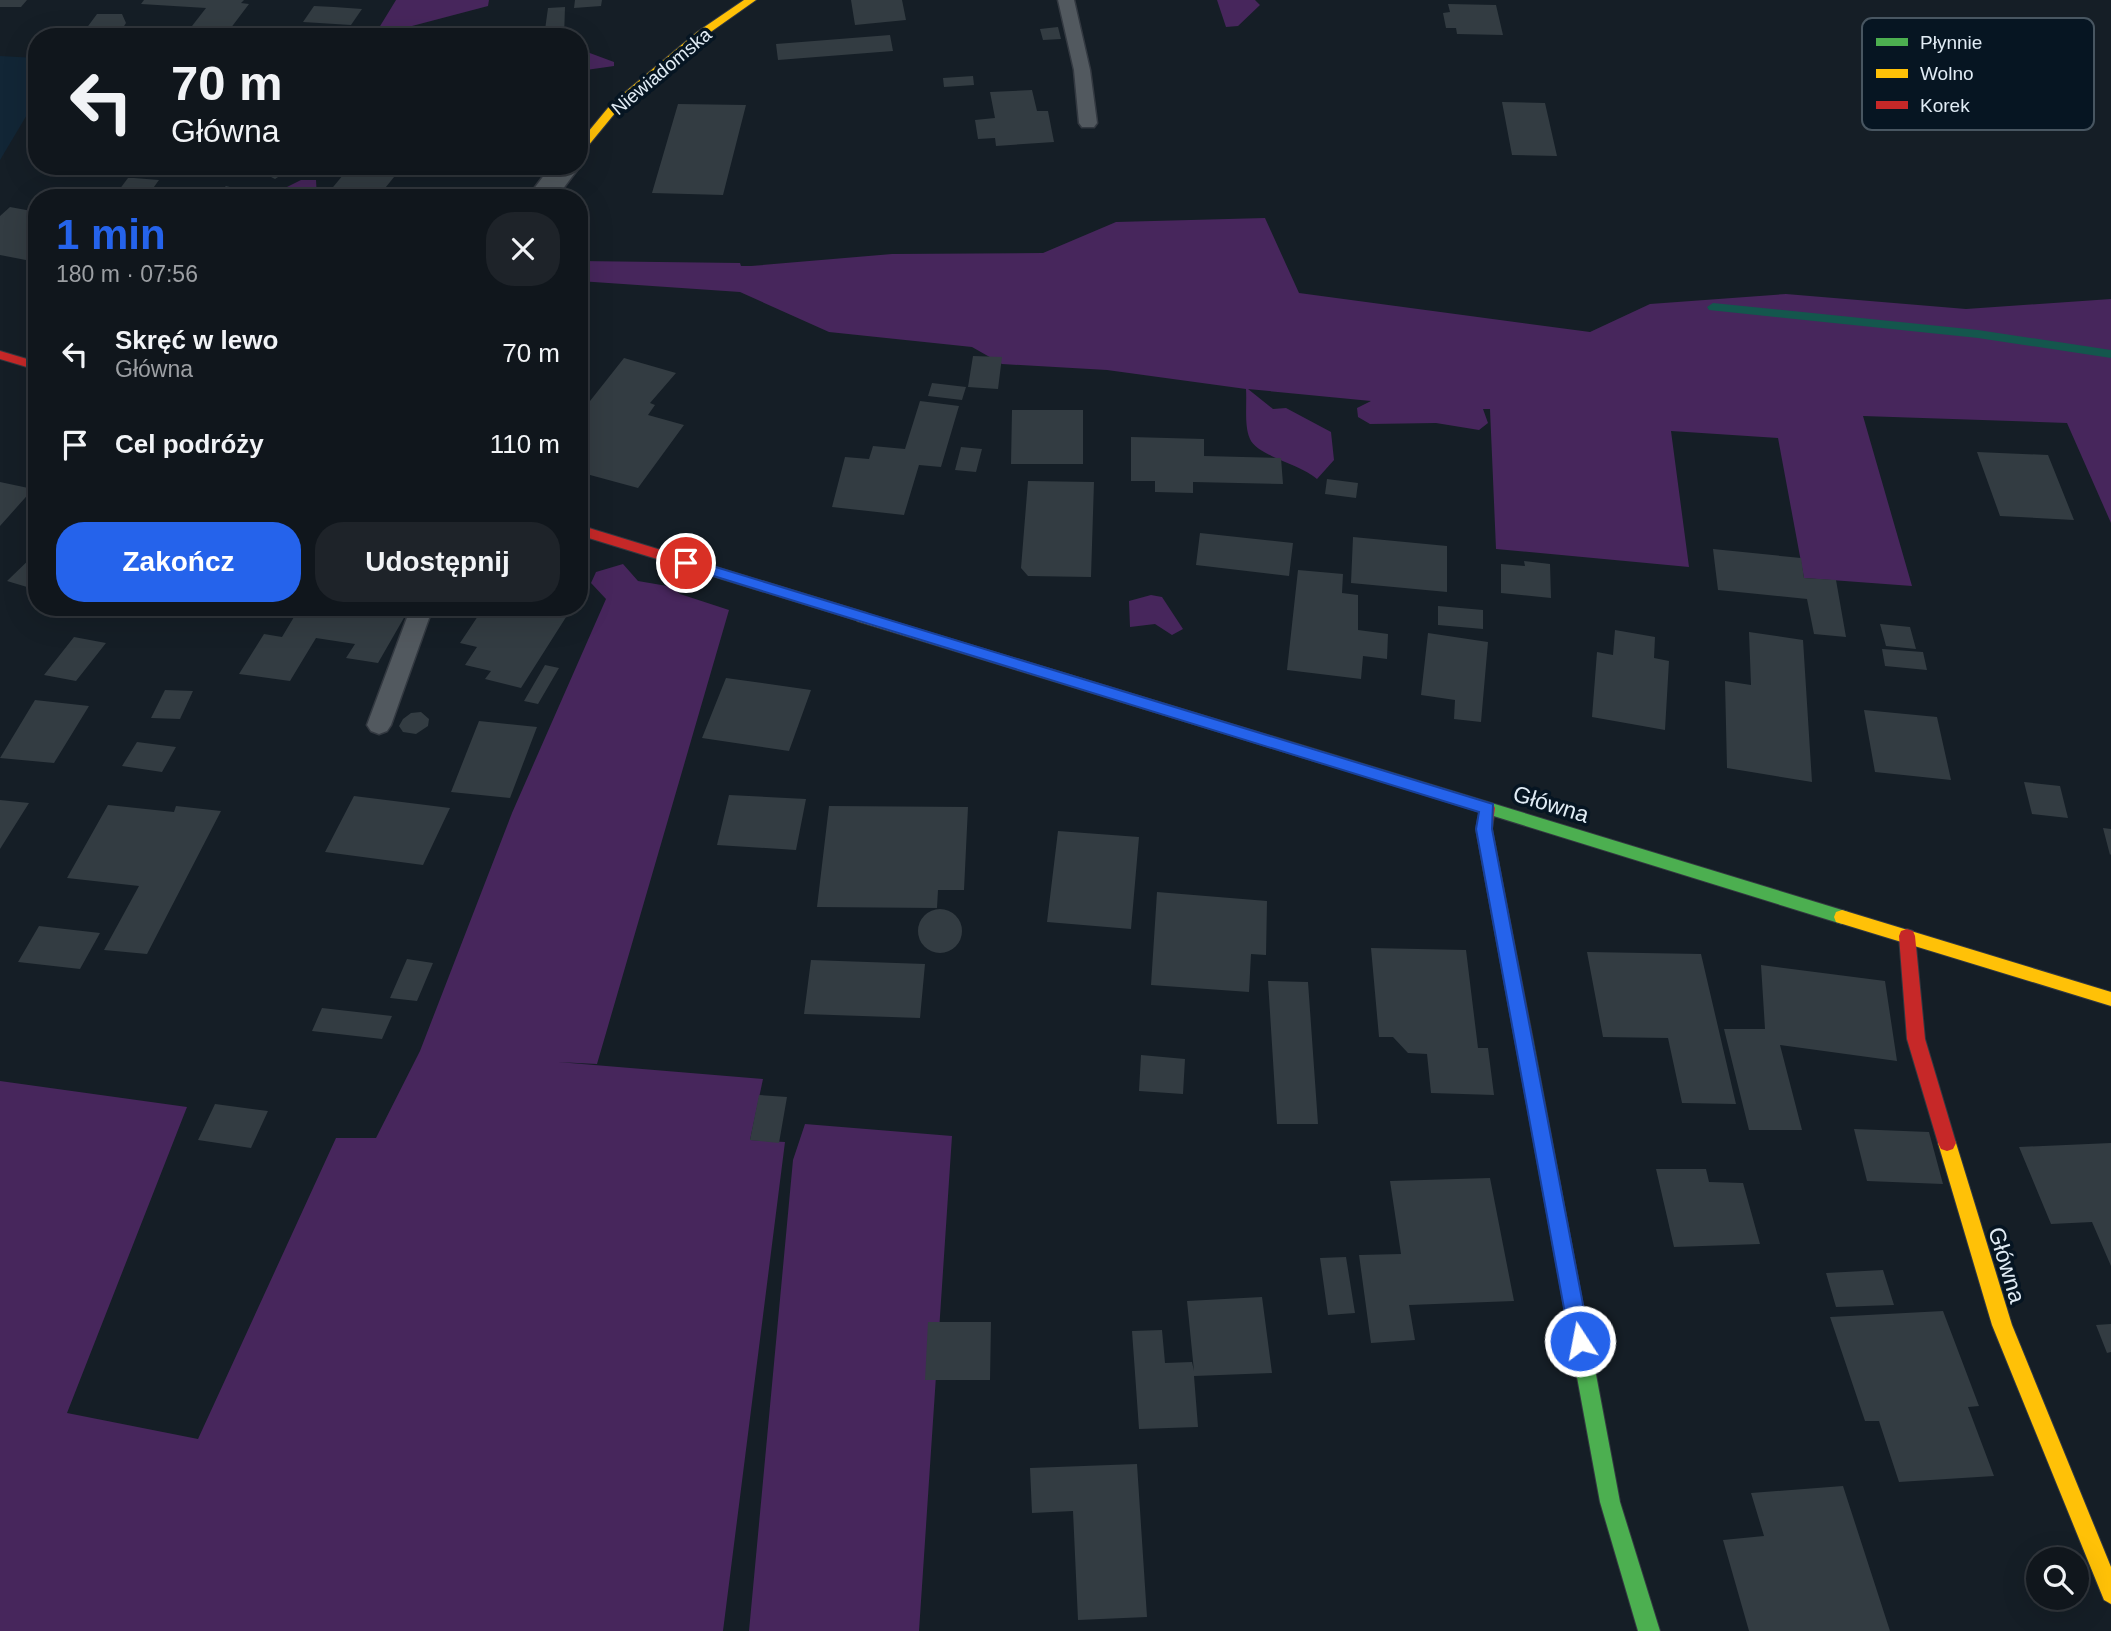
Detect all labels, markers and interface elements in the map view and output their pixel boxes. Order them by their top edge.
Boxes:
legend [1862,18,2094,130]
street label: Niewiadomska [607,23,716,119]
text: Płynnie [1920,32,1982,53]
icon: left [56,56,147,147]
text: 70 m [171,56,283,110]
text: Wolno [1920,63,1974,84]
text: Korek [1920,95,1970,116]
text: Główna [171,113,280,149]
text: 1 min [56,211,166,258]
button: close [486,212,560,286]
text: 180 m · 07:56 [56,261,198,287]
text: Skręć w lewo [115,325,278,355]
icon: left [56,335,94,373]
text: 70 m [502,338,560,368]
text: Główna [115,356,193,382]
icon: arrive [56,426,94,464]
text: Cel podróży [115,429,264,459]
text: 110 m [490,429,560,459]
button: Zakończ [56,522,301,602]
button: Udostępnij [315,522,560,602]
pin [656,533,716,593]
icon: arrive [667,544,705,582]
street label: Główna [1510,780,1592,828]
street label: Główna [1983,1224,2031,1306]
position arrow [1543,1304,1617,1378]
map controls [2026,1547,2089,1610]
button: search [2026,1547,2089,1610]

